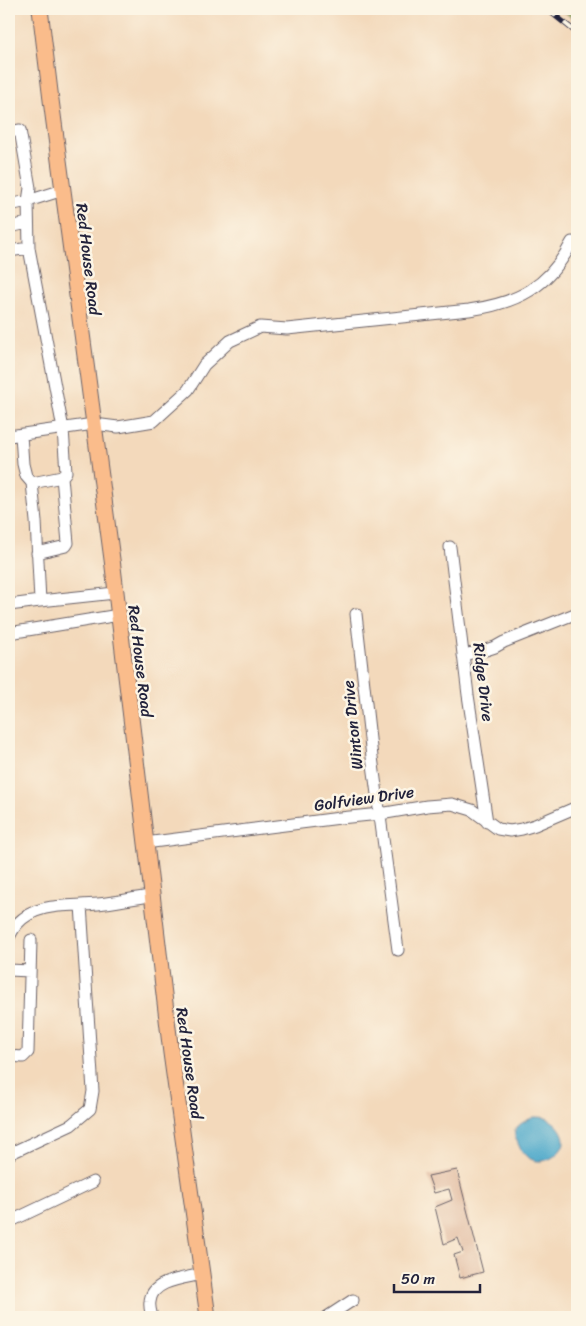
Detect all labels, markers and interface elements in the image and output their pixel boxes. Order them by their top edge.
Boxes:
street label: Red House Road [67,201,110,318]
street label: Red House Road [119,603,162,720]
street label: Ridge Drive [464,641,503,723]
street label: Winton Drive [333,679,372,771]
street label: Golfview Drive [312,777,416,820]
street label: Red House Road [167,1005,212,1122]
scale bar [394,1261,480,1293]
text: 50 m [401,1266,436,1292]

